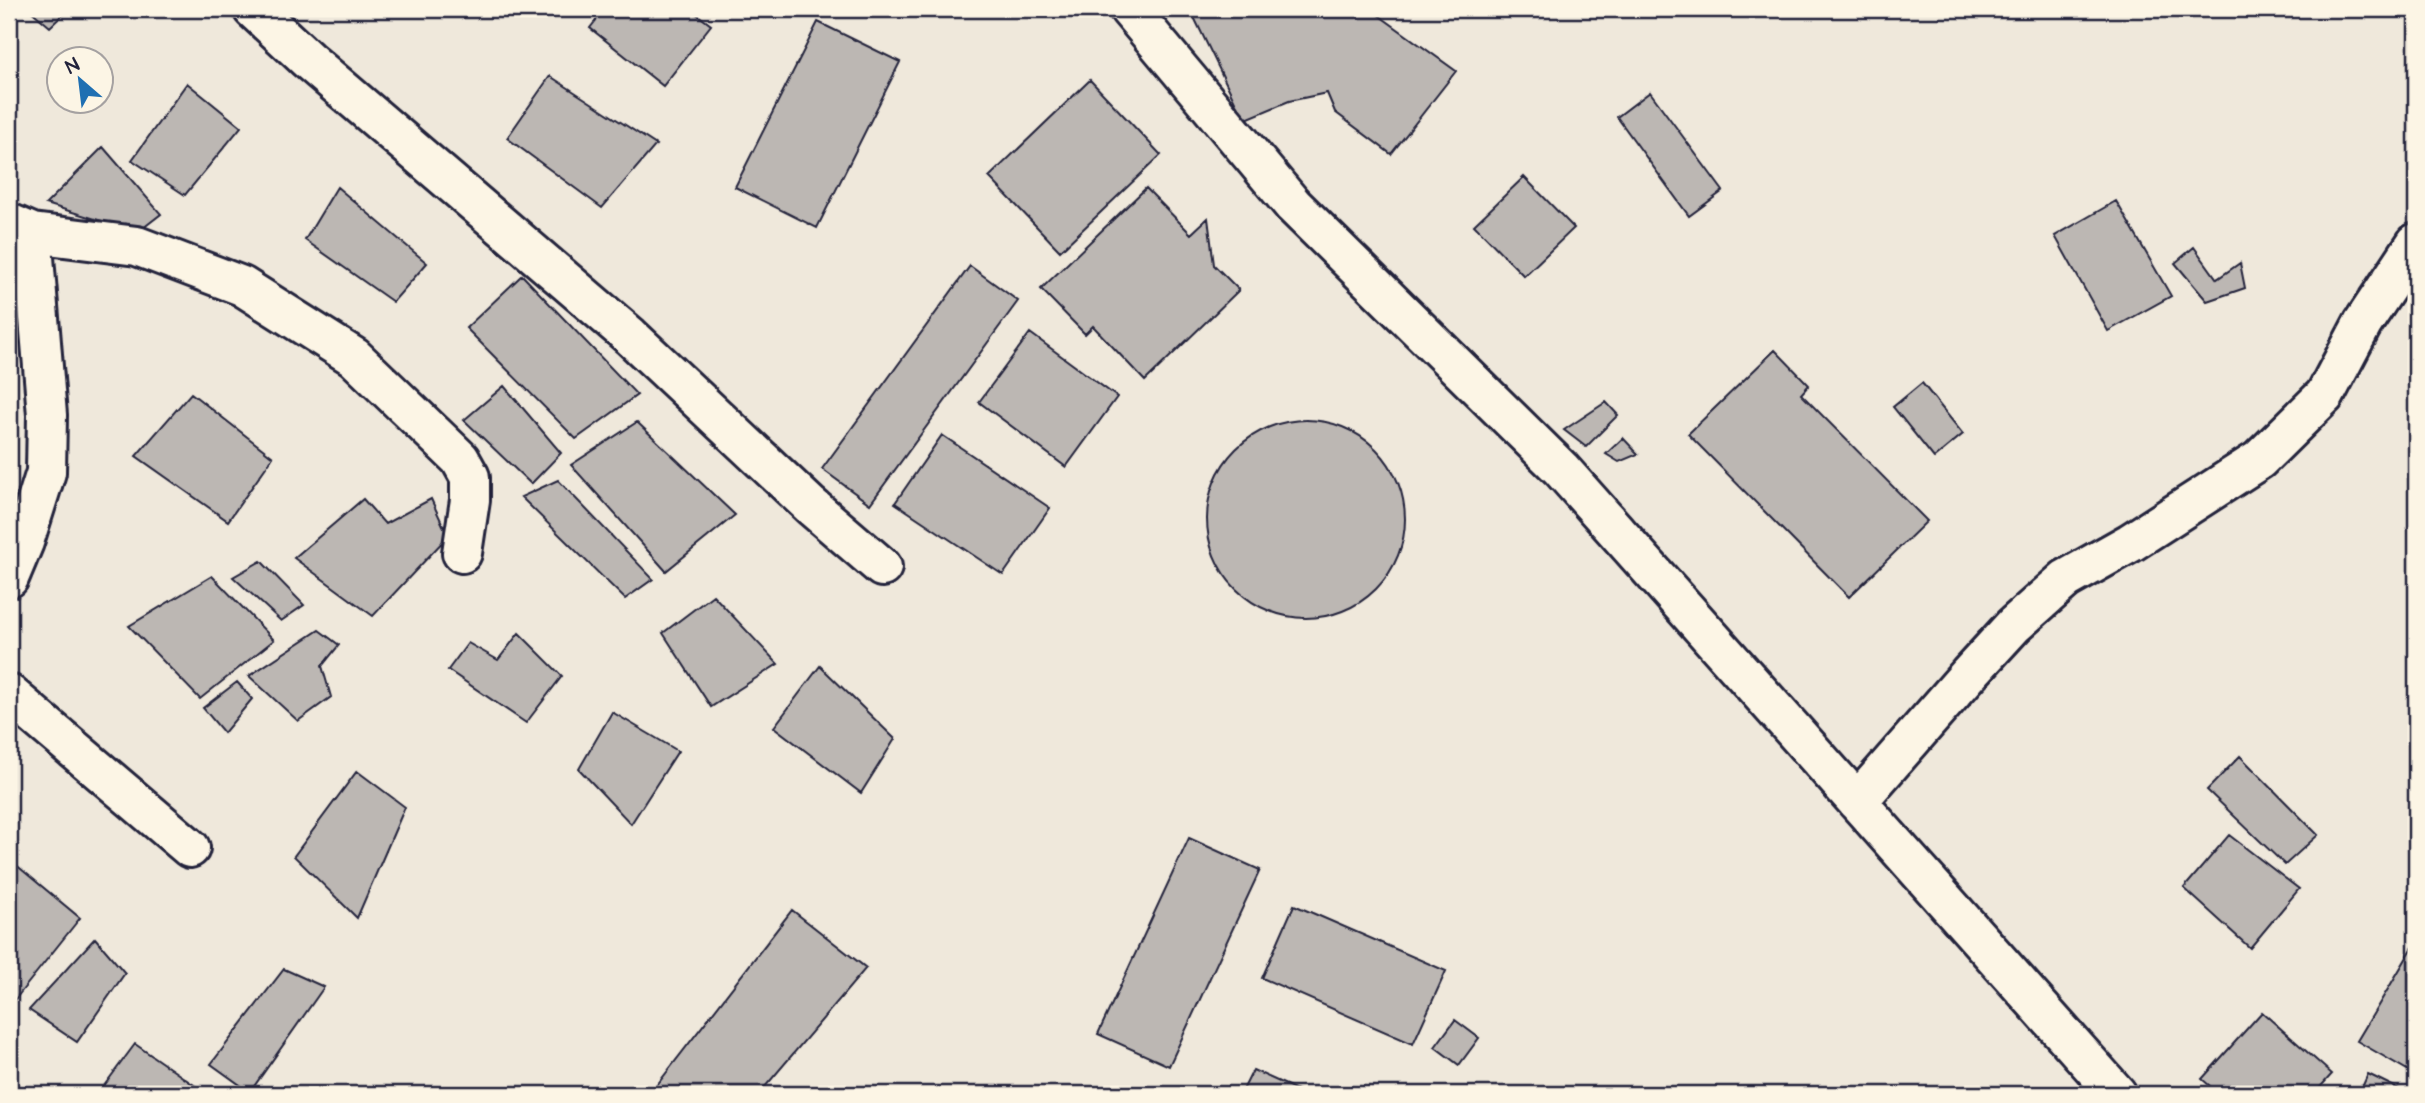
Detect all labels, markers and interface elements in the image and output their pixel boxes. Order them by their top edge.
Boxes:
north arrow [46,46,116,116]
text: N [61,52,84,81]

